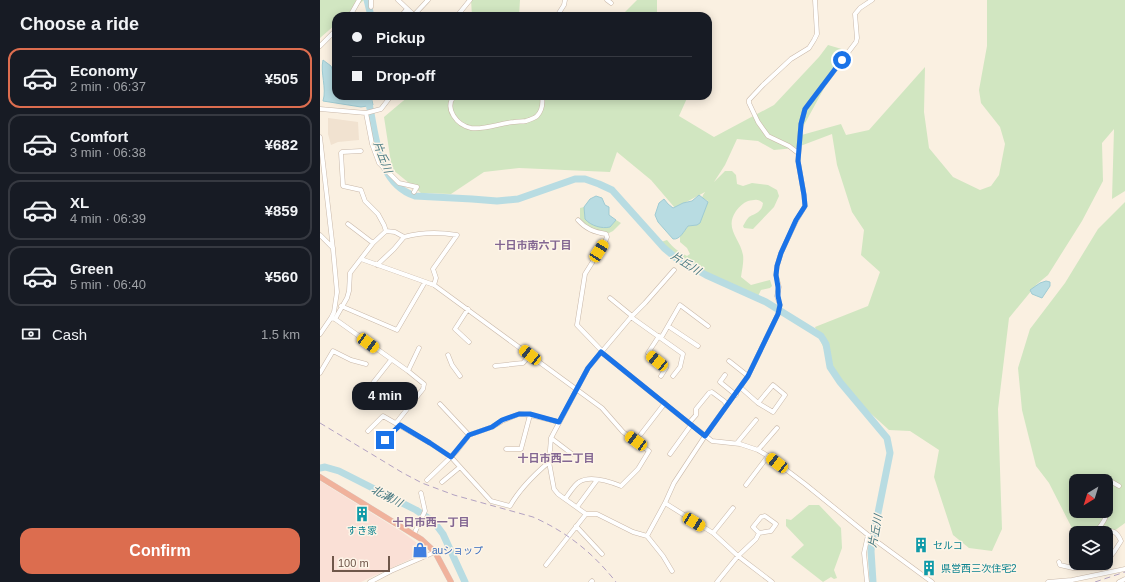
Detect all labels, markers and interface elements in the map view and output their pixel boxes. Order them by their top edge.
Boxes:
text: Choose a ride [20,14,139,34]
text: Pickup [376,29,425,46]
route start [833,51,851,69]
icon: car [22,60,58,96]
text: Economy [70,62,138,79]
text: Drop-off [376,67,435,84]
text: ¥505 [265,70,298,87]
text: 2 min · 06:37 [70,79,146,94]
icon: car [22,126,58,162]
text: Comfort [70,128,128,145]
text: ¥682 [265,136,298,153]
water label: 片丘川 [371,139,395,175]
text: 3 min · 06:38 [70,145,146,160]
icon: car [22,192,58,228]
text: XL [70,194,89,211]
text: ¥859 [265,202,298,219]
text: 4 min · 06:39 [70,211,146,226]
car [587,238,611,264]
district label: 十日市南六丁目 [495,239,572,251]
water label: 片丘川 [669,249,704,277]
icon: car [22,258,58,294]
text: Green [70,260,113,277]
text: ¥560 [265,268,298,285]
text: 5 min · 06:40 [70,277,146,292]
icon: cash [20,323,42,345]
text: Cash [52,326,87,343]
text: 1.5 km [261,327,300,342]
car [355,331,381,355]
car [517,343,543,367]
car [644,349,670,373]
callout: 4 min [352,382,418,410]
text: 4 min [368,388,402,403]
car [623,429,649,453]
route end [376,431,394,449]
car [764,451,790,475]
district label: 十日市西二丁目 [518,452,595,464]
north arrow [1069,474,1113,518]
map controls [1069,474,1113,570]
water label: 北溝川 [370,483,405,510]
building icon: すき家 [353,505,371,523]
car [681,511,707,533]
water label: 片丘川 [866,513,884,548]
district label: 十日市西一丁目 [393,516,470,528]
place label: すき家 [347,525,377,536]
button: layers [1069,526,1113,570]
button: Confirm [20,528,300,574]
building icon: セルコ [912,536,930,554]
place label: セルコ [933,540,963,551]
shop icon: auショップ [411,541,429,559]
place label: auショップ [432,545,483,556]
scale bar [332,554,390,573]
text: 100 m [338,557,369,569]
building icon: 県営西三次住宅2 [920,559,938,577]
place label: 県営西三次住宅2 [941,563,1017,574]

